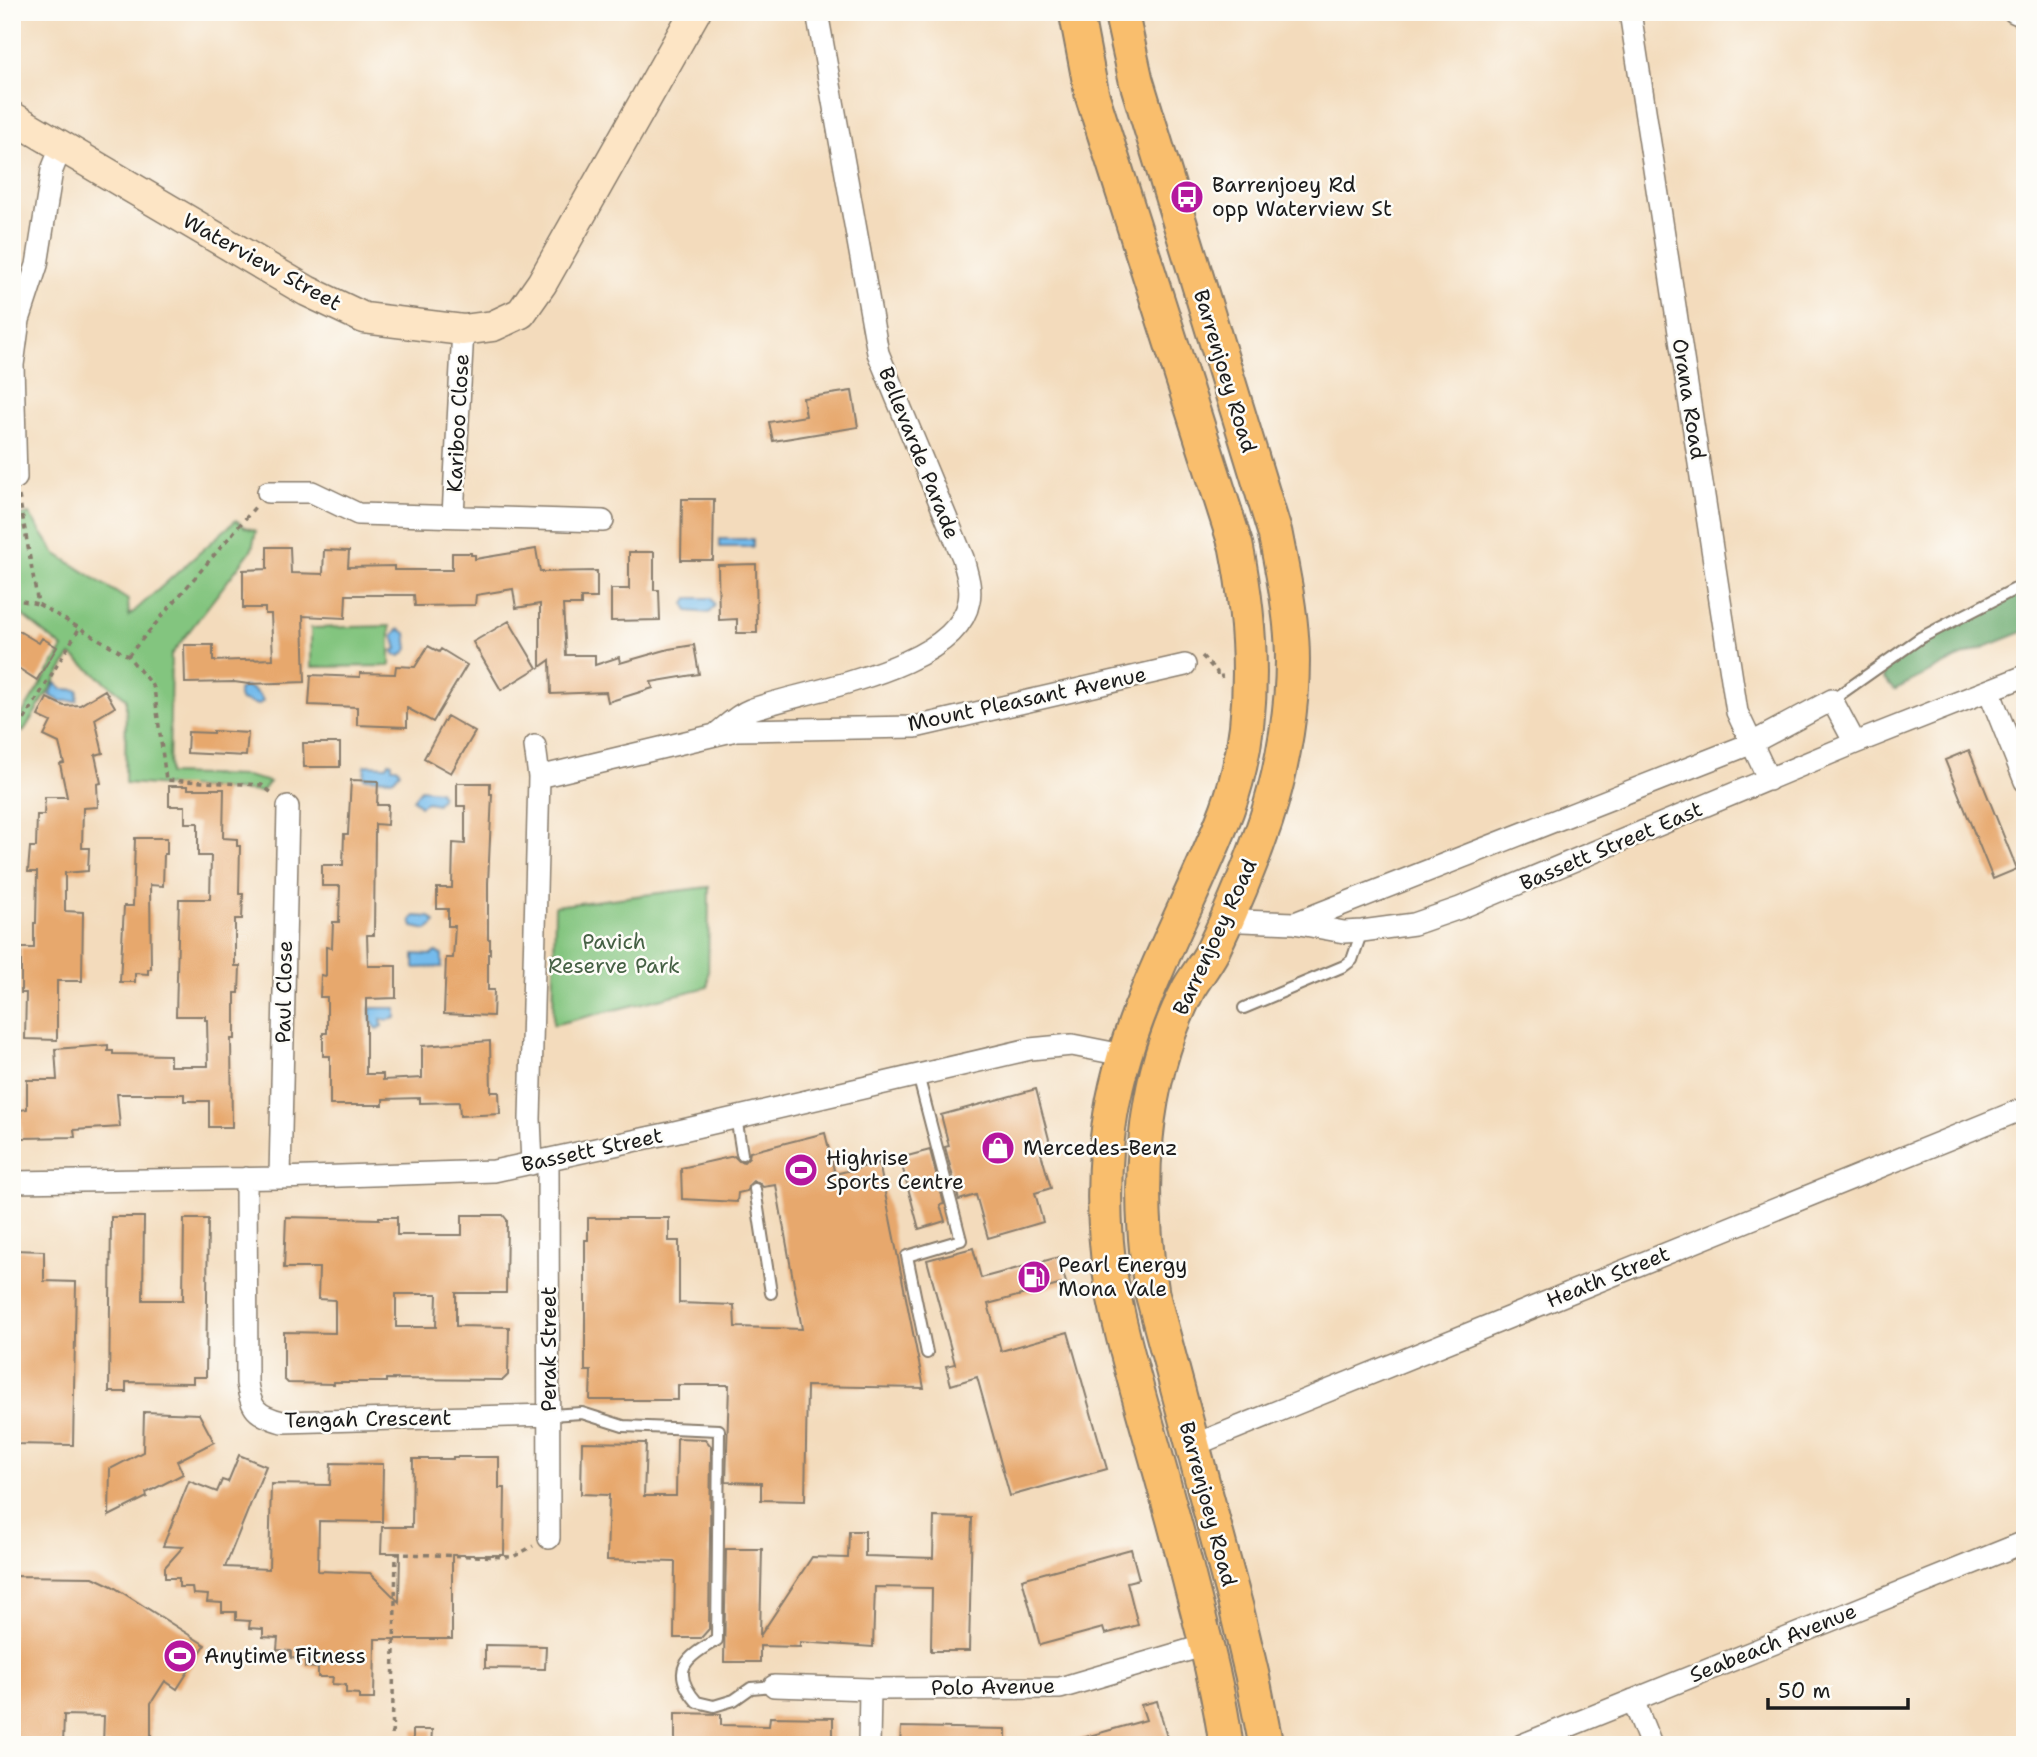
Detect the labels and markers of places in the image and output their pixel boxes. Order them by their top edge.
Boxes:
place label: Barrenjoey Rd opp Waterview St [1212,171,1392,223]
bus stop icon: Barrenjoey Rd opp Waterview St [1168,178,1206,216]
shop icon: Mercedes-Benz [979,1129,1017,1167]
place label: Mercedes-Benz [1023,1134,1178,1162]
place label: Highrise Sports Centre [826,1144,964,1196]
sports icon: Highrise Sports Centre [782,1151,820,1189]
place label: Pearl Energy Mona Vale [1058,1251,1187,1303]
fuel station icon: Pearl Energy Mona Vale [1015,1258,1053,1296]
sports icon: Anytime Fitness [161,1637,199,1675]
place label: Anytime Fitness [204,1642,366,1670]

